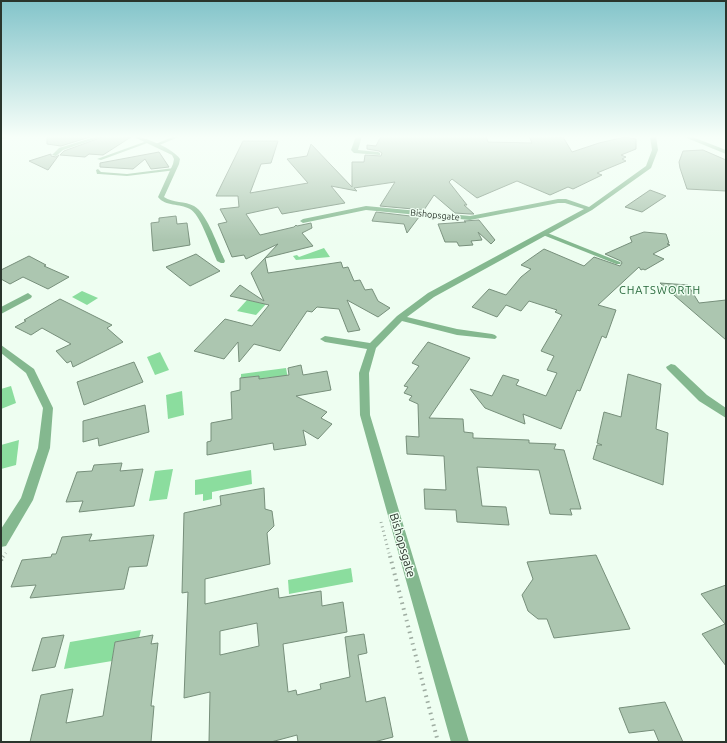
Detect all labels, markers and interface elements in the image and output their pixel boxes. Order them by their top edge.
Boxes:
street label: Bishopsgate [410,207,460,223]
district label: CHATSWORTH [619,284,701,296]
street label: Bishopsgate [388,511,418,579]

